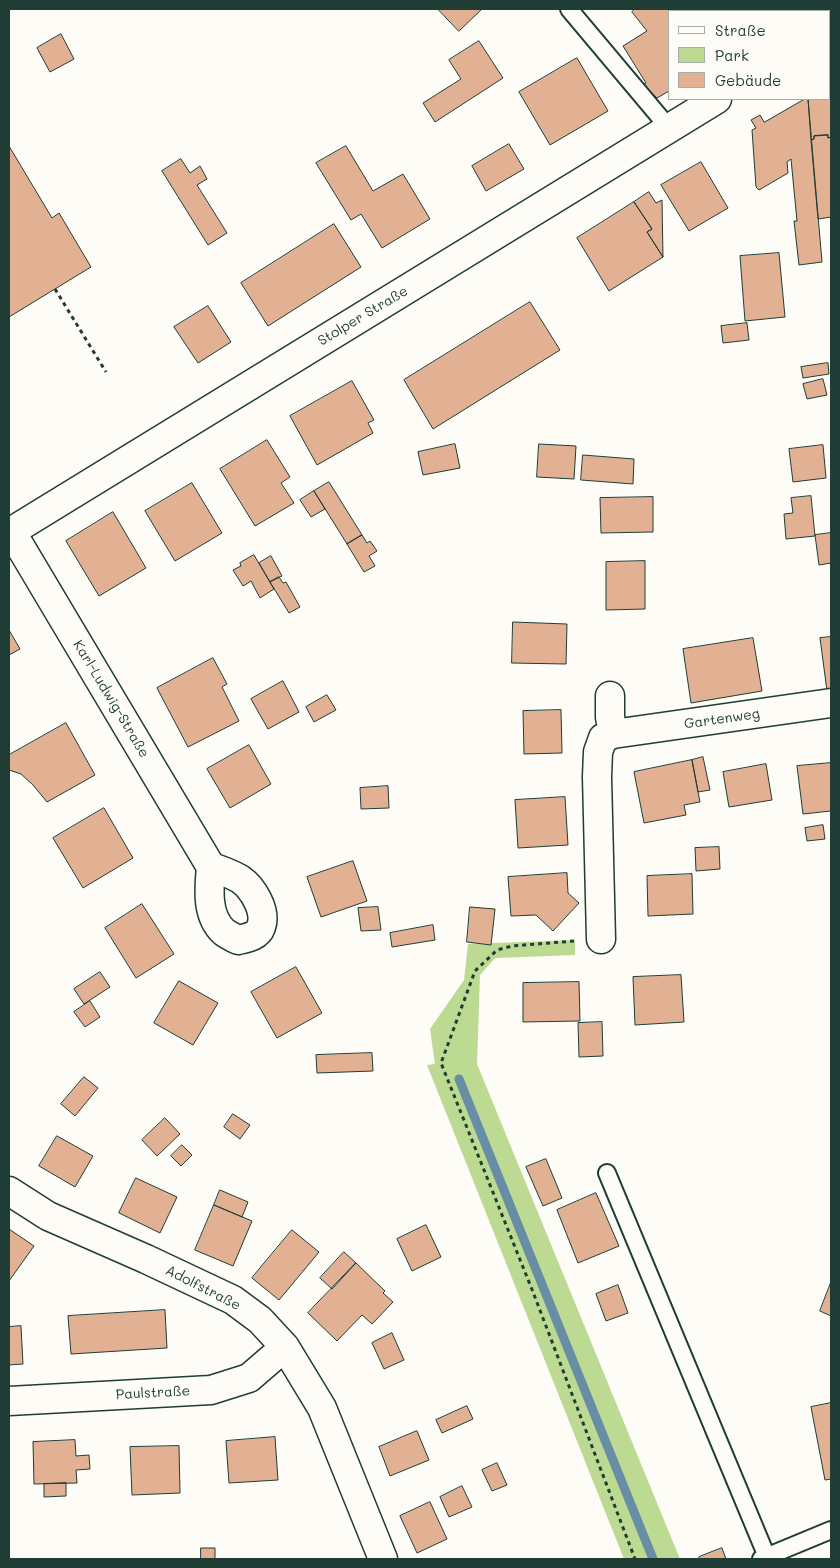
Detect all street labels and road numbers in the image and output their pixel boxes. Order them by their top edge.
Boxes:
street label: Stolper Straße [315,283,411,349]
street label: Karl-Ludwig-Straße [69,637,153,761]
street label: Gartenweg [683,705,761,733]
street label: Adolfstraße [163,1262,243,1314]
street label: Paulstraße [115,1383,191,1403]

